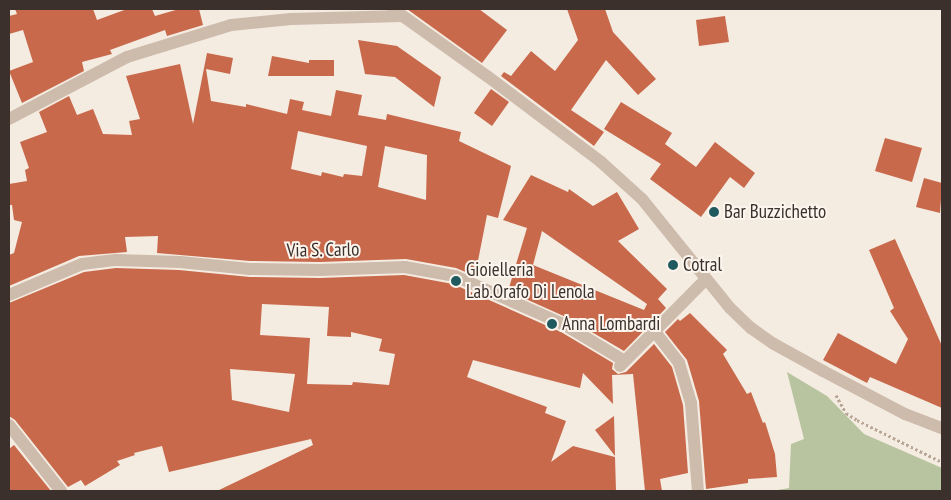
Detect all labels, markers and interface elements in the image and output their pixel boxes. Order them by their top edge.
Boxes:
place label: Bar Buzzichetto [724,201,826,223]
marker: Bar Buzzichetto [708,206,720,218]
street label: Via S. Carlo [286,238,360,262]
place label: Cotral [683,254,722,276]
place label: Gioielleria Lab.Orafo Di Lenola [466,259,595,303]
marker: Cotral [667,259,679,271]
marker: Gioielleria Lab.Orafo Di Lenola [450,275,462,287]
place label: Anna Lombardi [562,313,660,335]
marker: Anna Lombardi [546,318,558,330]

